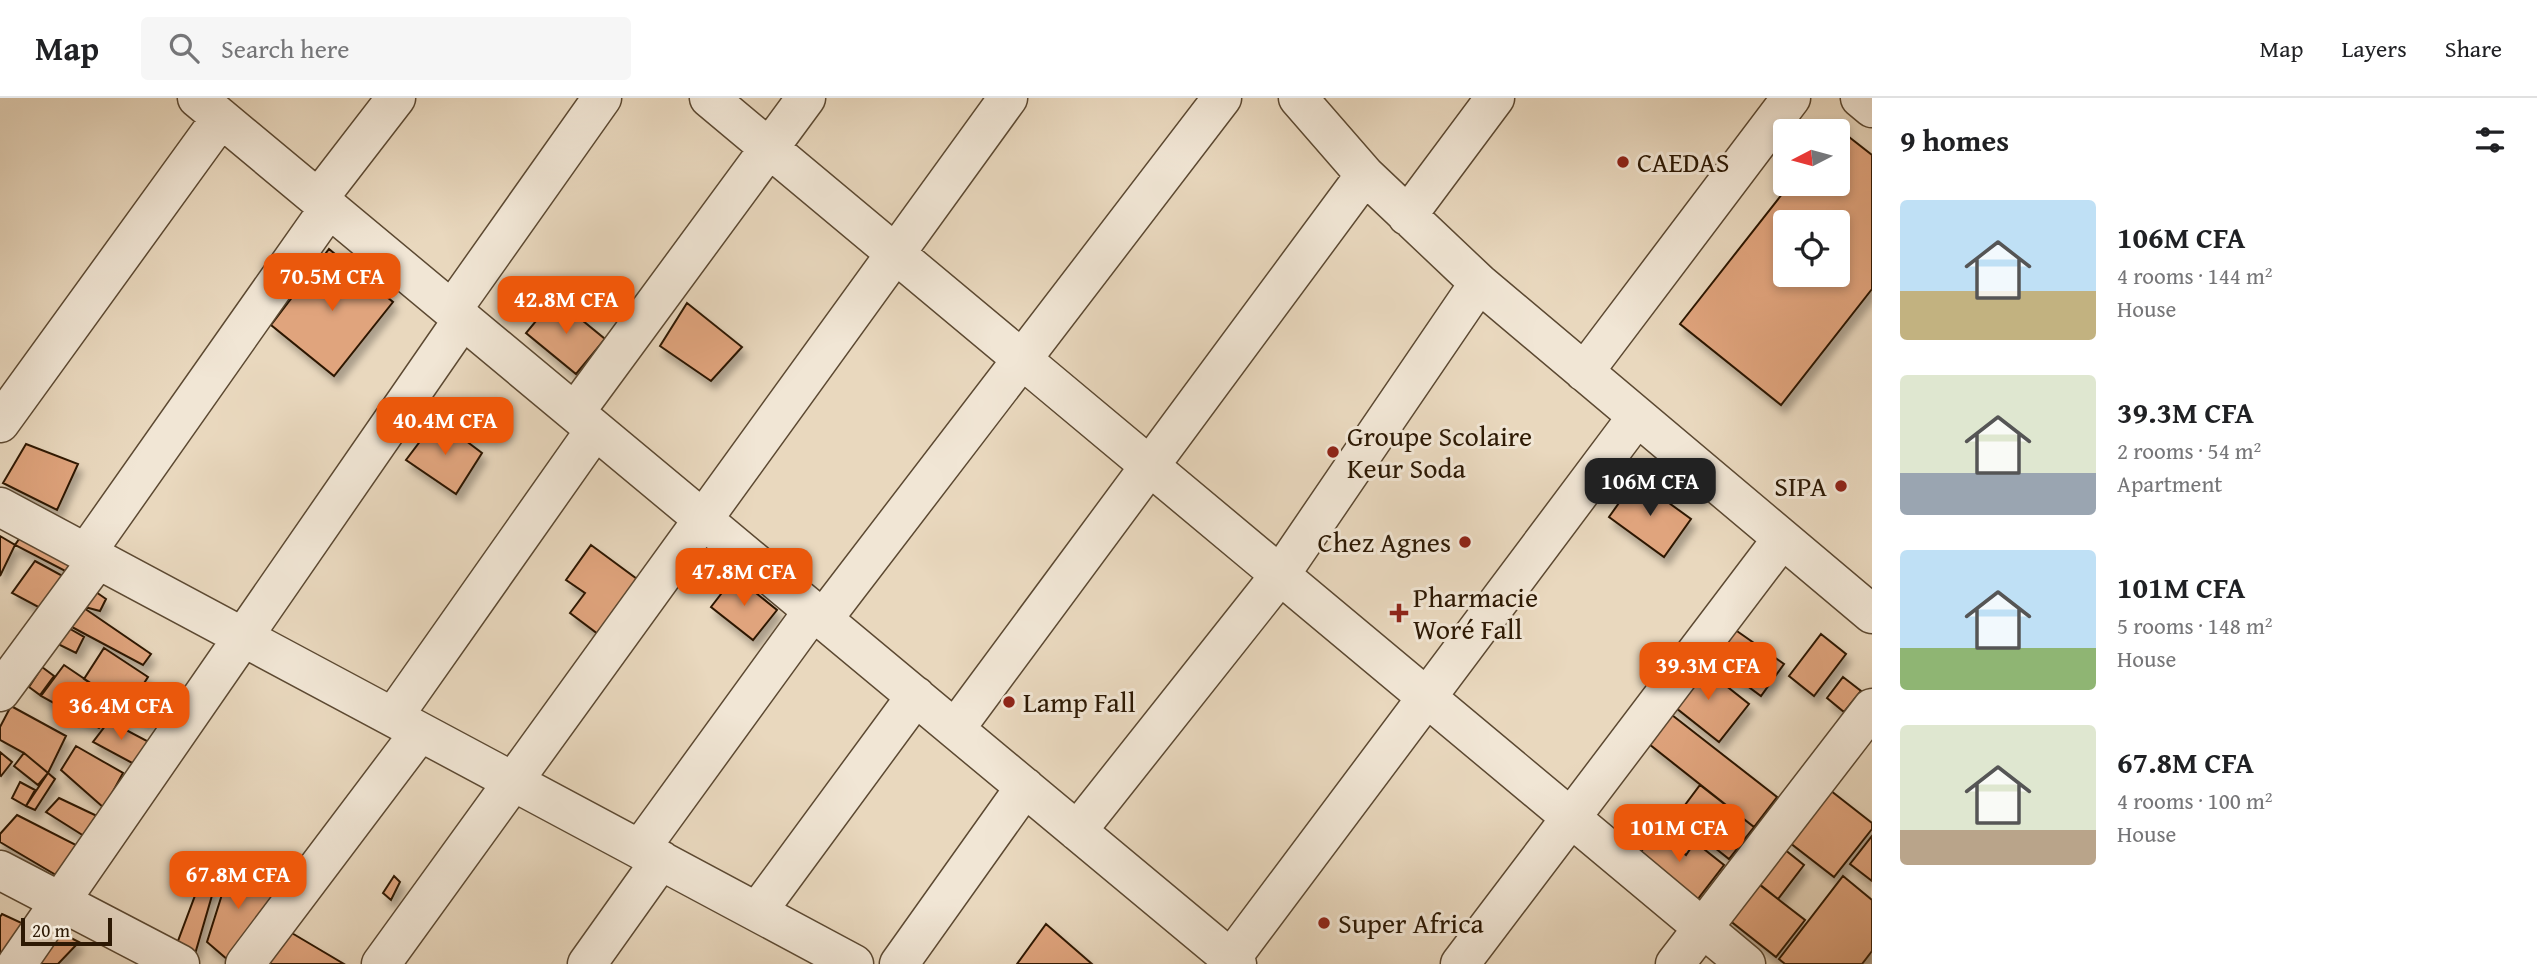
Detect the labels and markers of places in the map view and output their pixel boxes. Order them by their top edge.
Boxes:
place label: CAEDAS [1637,141,1729,182]
marker: CAEDAS [1615,154,1631,170]
pin: 70.5M CFA [252,254,412,313]
pin: 42.8M CFA [486,276,646,336]
pin: 40.4M CFA [365,398,525,457]
place label: Groupe Scolaire Keur Soda [1347,415,1532,488]
marker: Groupe Scolaire Keur Soda [1325,444,1341,460]
pin: 106M CFA [1578,458,1722,518]
place label: SIPA [1774,465,1827,506]
marker: SIPA [1833,478,1849,494]
place label: Chez Agnes [1318,521,1451,562]
marker: Chez Agnes [1457,534,1473,550]
pin: 47.8M CFA [664,548,824,608]
place label: Pharmacie Woré Fall [1413,576,1538,649]
marker: Pharmacie Woré Fall [1391,605,1407,621]
pin: 39.3M CFA [1628,642,1788,702]
place label: Lamp Fall [1023,681,1136,722]
pin: 36.4M CFA [41,682,201,742]
marker: Lamp Fall [1001,694,1017,710]
pin: 101M CFA [1607,804,1751,864]
pin: 67.8M CFA [158,852,318,911]
place label: Super Africa [1338,902,1485,943]
marker: Super Africa [1316,915,1332,931]

